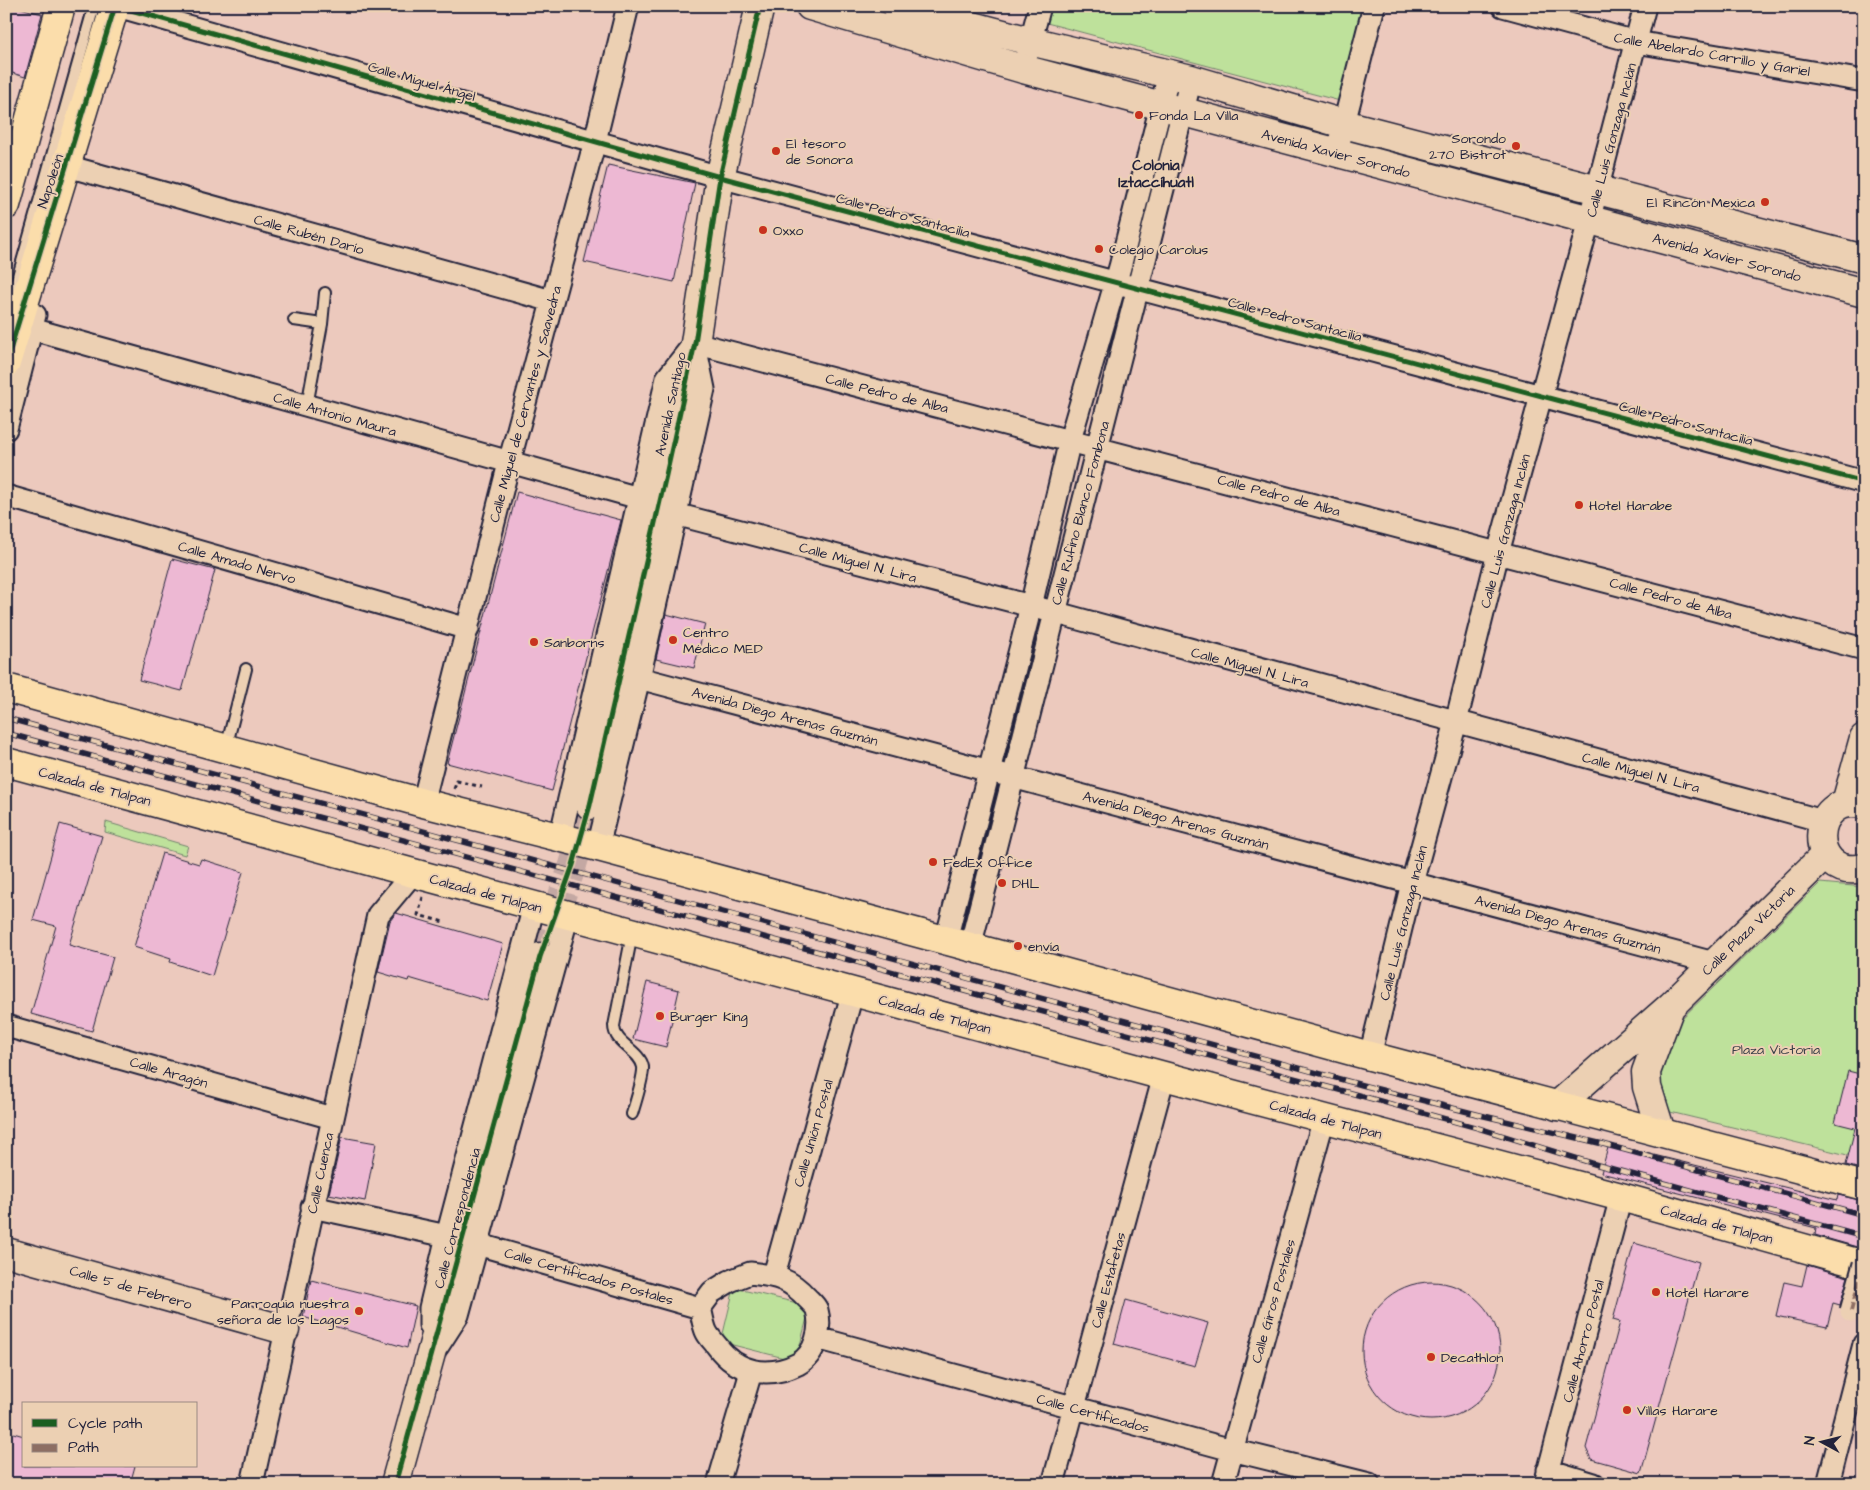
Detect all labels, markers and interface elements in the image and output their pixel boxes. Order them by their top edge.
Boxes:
street label: Calle Abelardo Carrillo y Gariel [1612,28,1812,82]
street label: Calle Miguel Ángel [366,57,478,107]
street label: Calle Luis Gonzaga Inclán [1582,61,1642,220]
place label: Fonda La Villa [1149,106,1238,126]
marker: Fonda La Villa [1133,109,1145,121]
street label: Avenida Xavier Sorondo [1259,124,1412,183]
place label: Sorondo 270 Bistrot [1429,129,1506,165]
place label: El tesoro de Sonora [786,134,853,170]
marker: Sorondo 270 Bistrot [1510,140,1522,152]
marker: El tesoro de Sonora [770,145,782,157]
street label: Napoleón [33,151,69,211]
district label: Colonia Iztaccíhuatl [1118,155,1195,193]
street label: Calle Pedro Santacilia [834,188,972,243]
place label: El Rincón Mexica [1647,193,1755,213]
marker: El Rincón Mexica [1759,196,1771,208]
street label: Calle Rubén Darío [251,210,366,260]
place label: Oxxo [773,221,804,241]
marker: Oxxo [757,224,769,236]
street label: Avenida Xavier Sorondo [1650,228,1803,287]
place label: Colegio Carolus [1109,240,1208,260]
marker: Colegio Carolus [1093,243,1105,255]
street label: Calle Miguel de Cervantes y Saavedra [485,284,567,525]
street label: Calle Pedro Santacilia [1226,292,1364,347]
street label: Avenida Santiago [650,350,692,458]
street label: Calle Pedro de Alba [823,369,950,419]
street label: Calle Antonio Maura [271,388,399,442]
street label: Calle Pedro Santacilia [1617,396,1755,451]
street label: Calle Rufino Blanco Fombona [1047,419,1115,607]
street label: Calle Luis Gonzaga Inclán [1476,452,1536,611]
street label: Calle Pedro de Alba [1215,470,1342,522]
place label: Hotel Harabe [1589,496,1673,516]
marker: Hotel Harabe [1573,499,1585,511]
street label: Calle Amado Nervo [176,537,298,589]
street label: Calle Miguel N. Lira [797,538,919,588]
street label: Calle Pedro de Alba [1607,573,1734,625]
place label: Centro Médico MED [683,623,763,659]
place label: Sanborns [544,633,605,653]
marker: Centro Médico MED [667,634,679,646]
marker: Sanborns [528,636,540,648]
street label: Calle Miguel N. Lira [1189,643,1311,693]
street label: Avenida Diego Arenas Guzmán [689,682,880,751]
street label: Calle Miguel N. Lira [1580,748,1702,798]
street label: Calzada de Tlalpan [36,762,153,812]
street label: Avenida Diego Arenas Guzmán [1080,786,1271,855]
street label: Calle Luis Gonzaga Inclán [1375,844,1433,1003]
place label: FedEx Office [943,853,1033,873]
marker: FedEx Office [927,856,939,868]
street label: Calzada de Tlalpan [427,869,544,919]
place label: DHL [1012,874,1040,894]
marker: DHL [996,877,1008,889]
street label: Calle Plaza Victoria [1698,881,1800,981]
street label: Avenida Diego Arenas Guzmán [1472,890,1663,959]
place label: envía [1028,937,1059,957]
marker: envía [1012,940,1024,952]
street label: Calzada de Tlalpan [876,990,993,1040]
place label: Burger King [670,1007,748,1027]
marker: Burger King [654,1010,666,1022]
park label: Plaza Victoria [1732,1040,1820,1060]
street label: Calle Aragón [127,1052,210,1094]
street label: Calle Unión Postal [789,1077,839,1189]
street label: Calzada de Tlalpan [1267,1095,1384,1145]
street label: Calle Cuenca [303,1131,339,1215]
street label: Calle Correspondencia [430,1146,486,1291]
street label: Calzada de Tlalpan [1658,1200,1775,1250]
street label: Calle Estafetas [1087,1230,1131,1330]
street label: Calle Giros Postales [1247,1237,1301,1366]
street label: Calle Certificados Postales [502,1243,676,1311]
street label: Calle 5 de Febrero [67,1261,194,1315]
street label: Calle Ahorro Postal [1558,1278,1610,1405]
place label: Hotel Harare [1666,1283,1750,1303]
marker: Hotel Harare [1650,1286,1662,1298]
place label: Parroquia nuestra señora de los Lagos [217,1294,349,1330]
marker: Parroquia nuestra señora de los Lagos [353,1305,365,1317]
place label: Decathlon [1441,1348,1503,1368]
marker: Decathlon [1425,1351,1437,1363]
street label: Calle Certificados [1034,1389,1151,1439]
place label: Villas Harare [1637,1401,1718,1421]
legend [22,1402,198,1468]
marker: Villas Harare [1621,1404,1633,1416]
text: Cycle path [68,1413,143,1435]
north arrow [1798,1418,1848,1468]
text: N [1800,1435,1821,1446]
text: Path [68,1437,99,1458]

